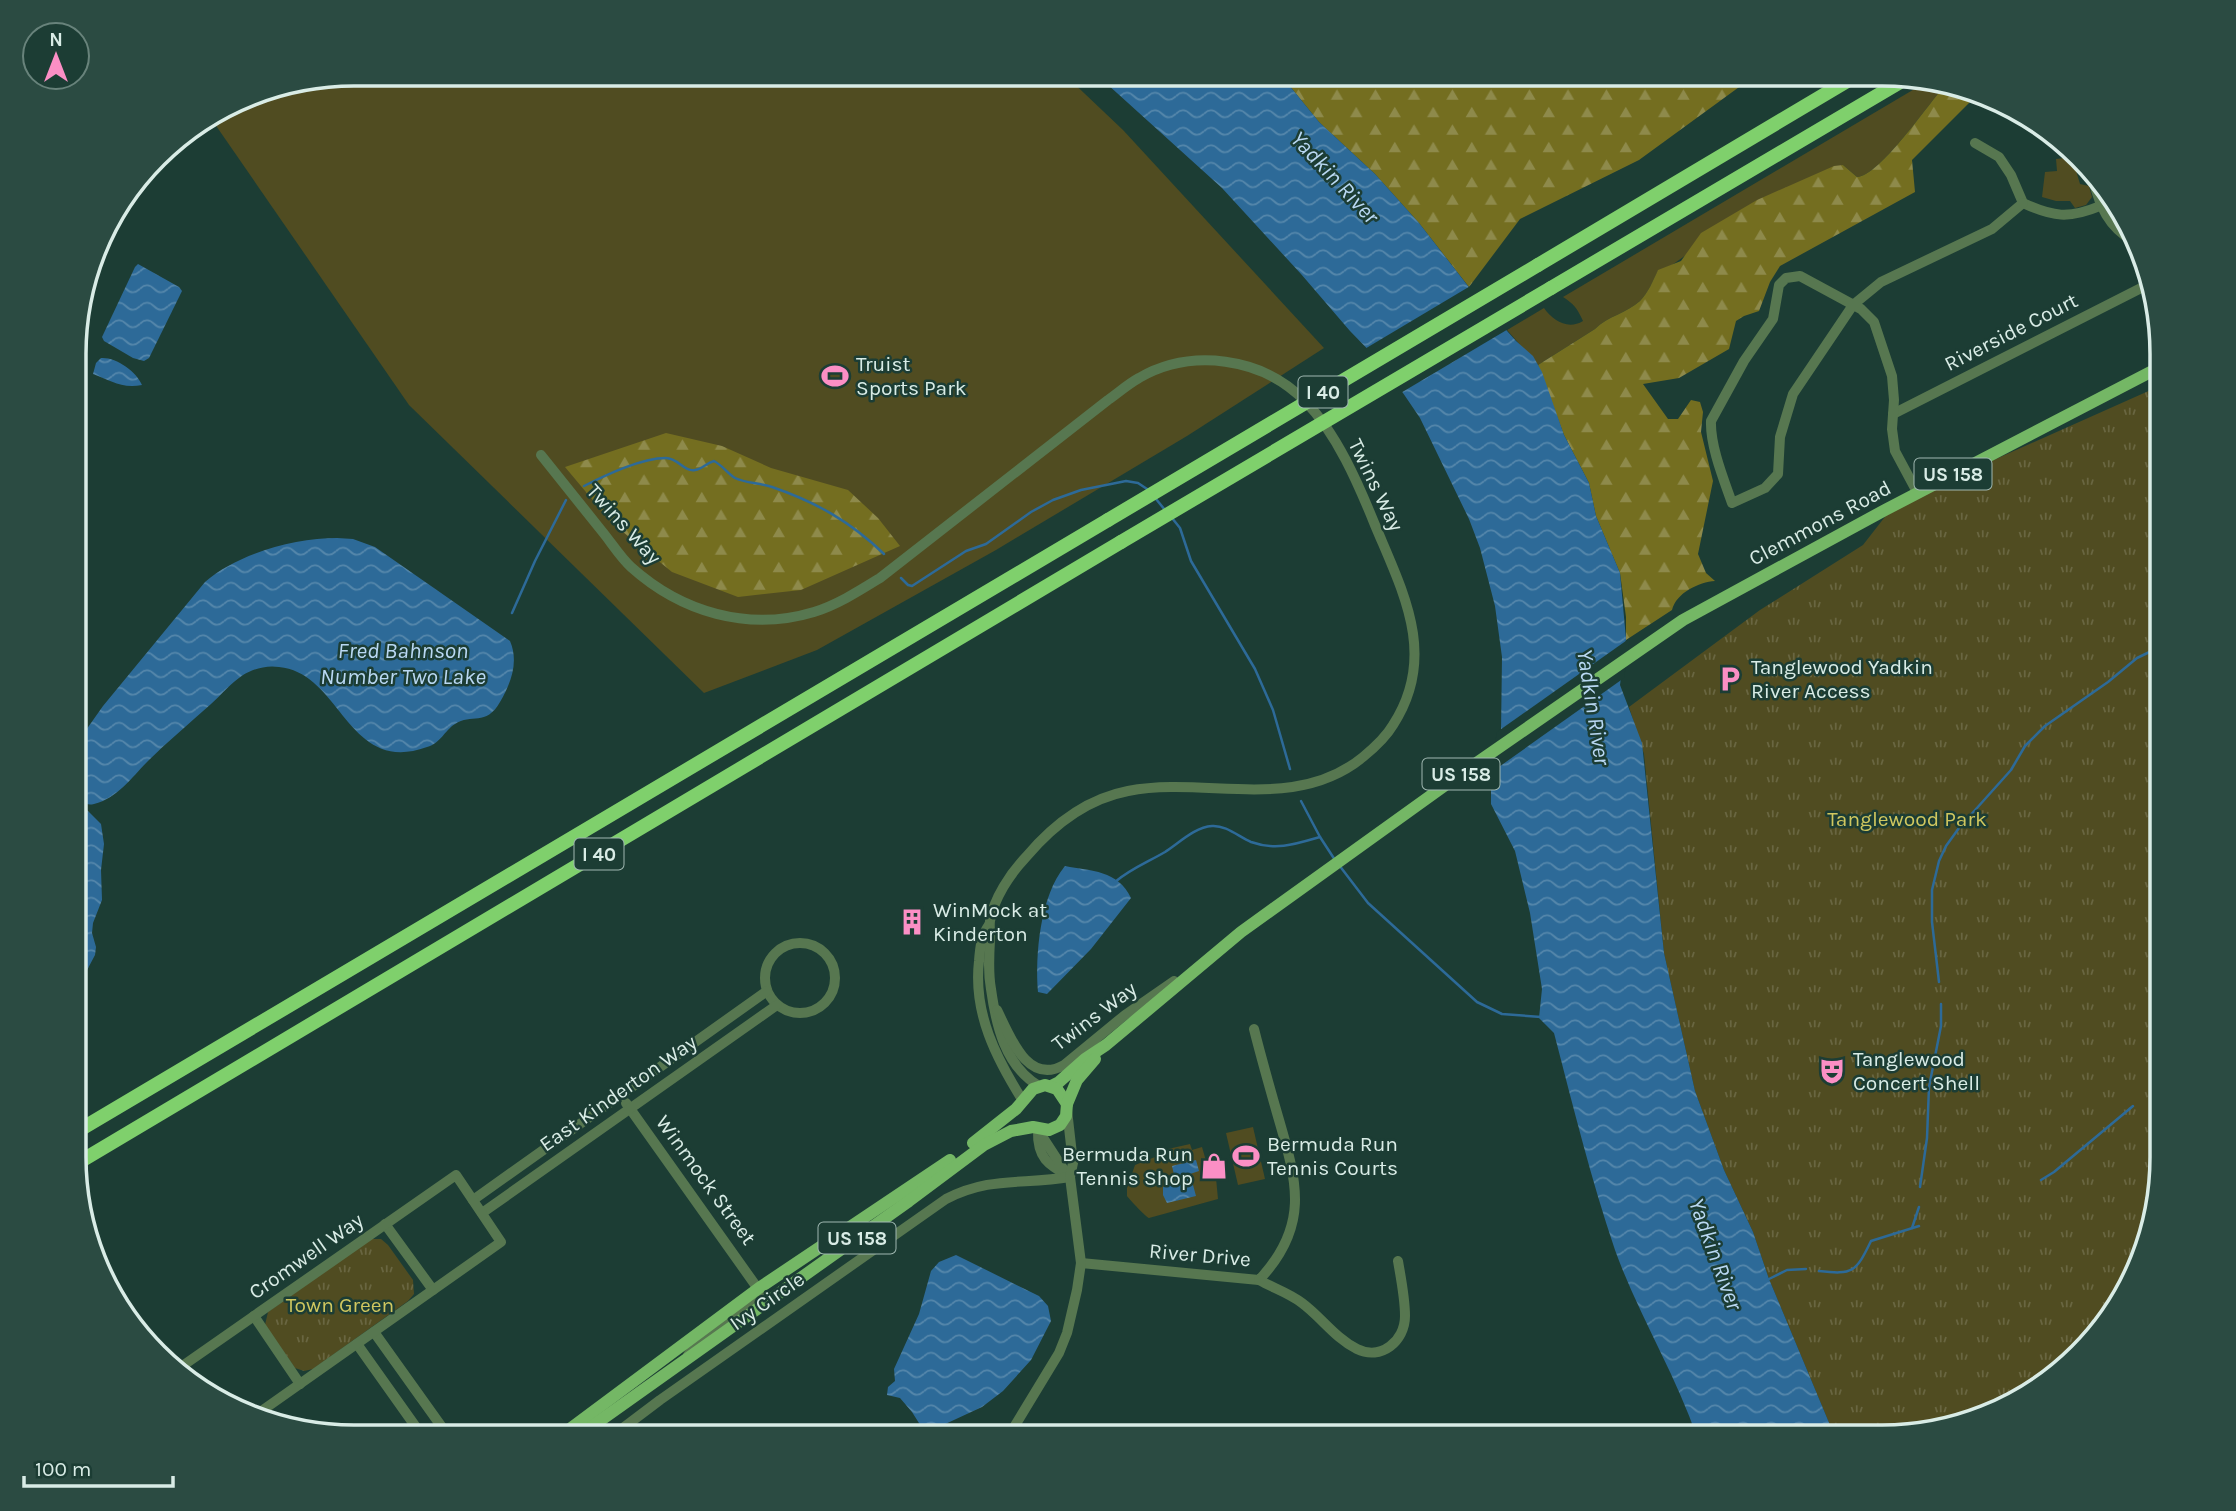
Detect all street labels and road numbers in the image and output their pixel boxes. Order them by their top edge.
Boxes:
street label: Riverside Court [1940,288,2082,376]
road number: I 40 [1298,376,1348,408]
street label: Twins Way [1343,435,1409,535]
road number: US 158 [1914,458,1992,489]
street label: Clemmons Road [1745,475,1895,571]
street label: Twins Way [582,479,666,569]
road number: US 158 [1422,758,1500,790]
road number: I 40 [574,838,624,870]
street label: Twins Way [1047,976,1141,1056]
street label: East Kinderton Way [535,1030,701,1156]
street label: Winmock Street [651,1111,761,1249]
street label: Cromwell Way [244,1208,368,1304]
road number: US 158 [818,1222,896,1254]
street label: River Drive [1148,1239,1252,1271]
street label: Ivy Circle [725,1267,809,1335]

